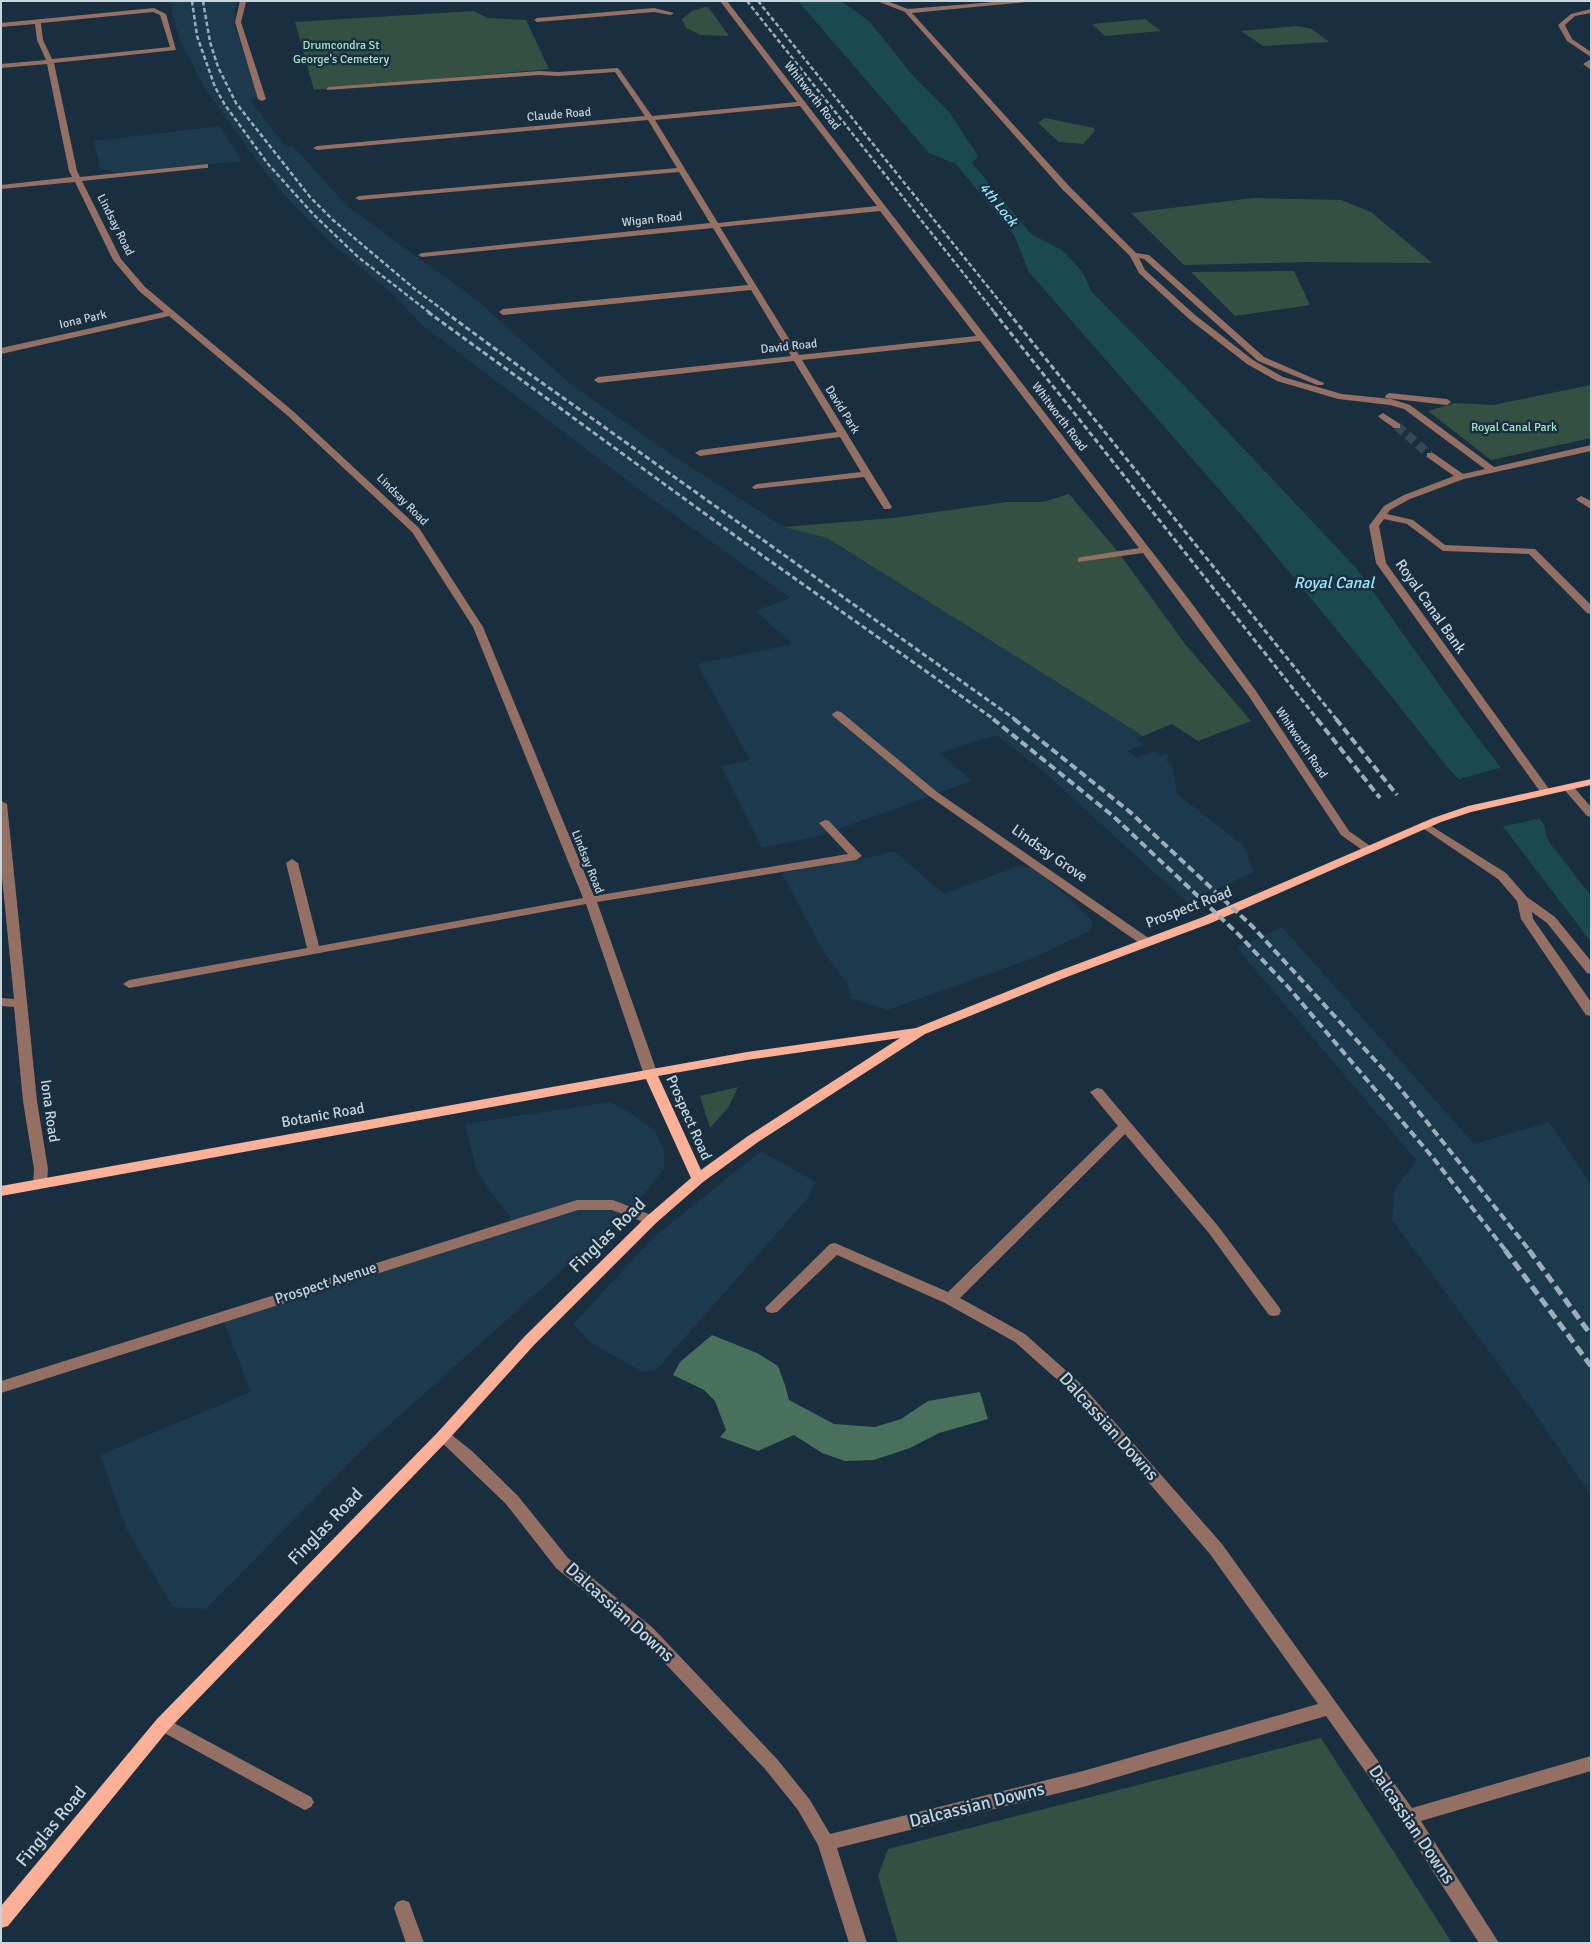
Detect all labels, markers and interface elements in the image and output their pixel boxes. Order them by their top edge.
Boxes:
park label: Drumcondra St George's Cemetery [293,39,389,67]
street label: Whitworth Road [781,59,843,133]
street label: Claude Road [526,105,592,125]
water label: 4th Lock [975,180,1021,230]
street label: Lindsay Road [93,192,137,258]
street label: Wigan Road [621,210,683,230]
street label: Iona Park [58,308,108,332]
street label: David Road [760,337,818,357]
street label: Whitworth Road [1028,380,1090,454]
street label: David Park [822,383,862,437]
park label: Royal Canal Park [1471,421,1557,435]
street label: Lindsay Road [373,471,431,529]
street label: Royal Canal Bank [1391,556,1469,658]
water label: Royal Canal [1294,574,1374,594]
street label: Whitworth Road [1272,705,1330,781]
street label: Lindsay Grove [1008,821,1090,887]
street label: Lindsay Road [568,828,606,896]
street label: Prospect Road [1143,883,1235,933]
street label: Prospect Road [661,1073,715,1163]
street label: Iona Road [36,1078,62,1144]
street label: Botanic Road [280,1100,366,1132]
street label: Finglas Road [565,1194,651,1278]
street label: Prospect Avenue [273,1259,379,1309]
street label: Dalcassian Downs [1054,1368,1162,1486]
street label: Finglas Road [284,1484,368,1570]
street label: Dalcassian Downs [560,1559,678,1667]
street label: Dalcassian Downs [1363,1762,1459,1888]
street label: Dalcassian Downs [907,1779,1047,1833]
street label: Finglas Road [12,1782,92,1872]

